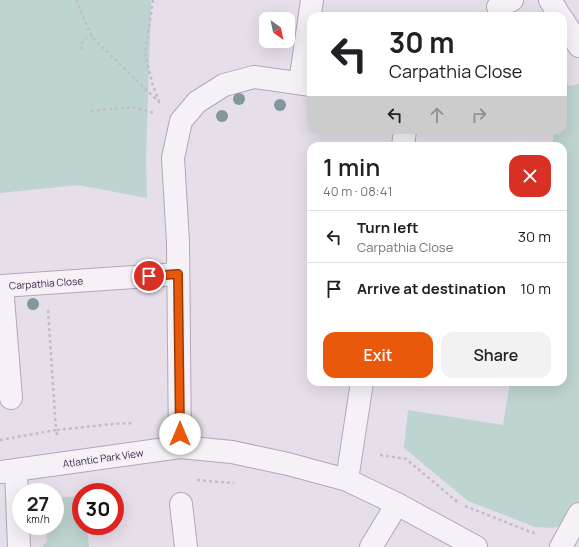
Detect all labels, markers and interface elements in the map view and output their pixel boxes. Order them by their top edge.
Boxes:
north arrow [259,12,295,48]
map controls [259,12,295,48]
text: 30 m [389,23,454,61]
icon: left [323,28,375,80]
text: Carpathia Close [389,59,522,83]
icon: left [384,104,406,126]
icon: ahead [426,104,448,126]
icon: right [468,104,490,126]
text: 1 min [323,150,380,183]
button: close [509,155,551,197]
text: 40 m · 08:41 [323,182,392,200]
text: Turn left [357,217,419,238]
icon: left [323,226,345,248]
text: 30 m [518,226,551,247]
text: Carpathia Close [357,238,453,256]
pin [132,259,166,293]
icon: arrive [138,265,160,287]
street label: Carpathia Close [9,273,84,293]
icon: arrive [323,278,345,300]
text: Arrive at destination [357,278,506,299]
text: 10 m [520,278,551,299]
button: Exit [323,332,433,378]
button: Share [441,332,551,378]
position arrow [159,413,201,455]
street label: Atlantic Park View [62,445,145,471]
speed limit sign: 30 [72,483,124,535]
text: 27 [27,490,49,517]
text: km/h [26,512,50,526]

